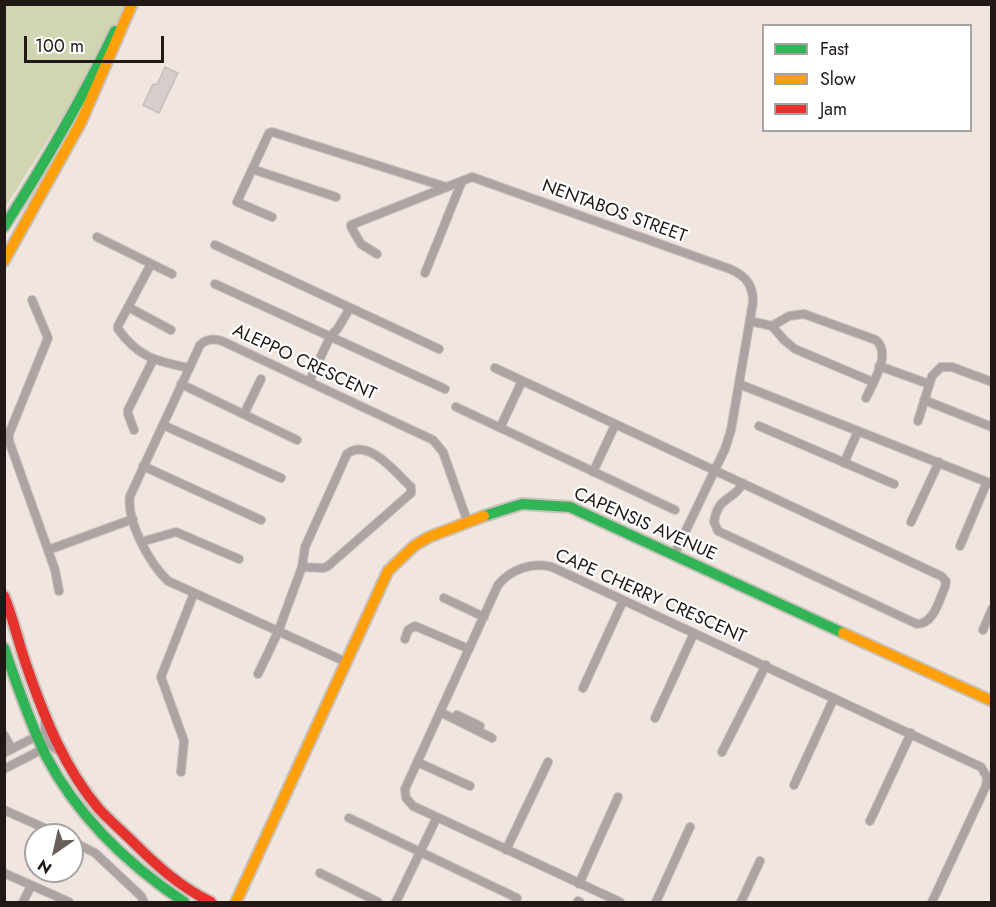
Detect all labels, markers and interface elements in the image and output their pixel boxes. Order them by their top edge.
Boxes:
scale bar [27,24,166,62]
legend [762,24,972,132]
text: 100 m [35,33,84,59]
text: Fast [820,36,849,62]
text: Slow [820,66,856,92]
text: Jam [820,96,847,122]
street label: NENTABOS STREET [539,176,689,248]
street label: ALEPPO CRESCENT [229,320,379,406]
street label: CAPENSIS AVENUE [570,484,720,566]
street label: CAPE CHERRY CRESCENT [551,545,749,649]
north arrow [24,823,84,883]
text: N [33,854,56,880]

